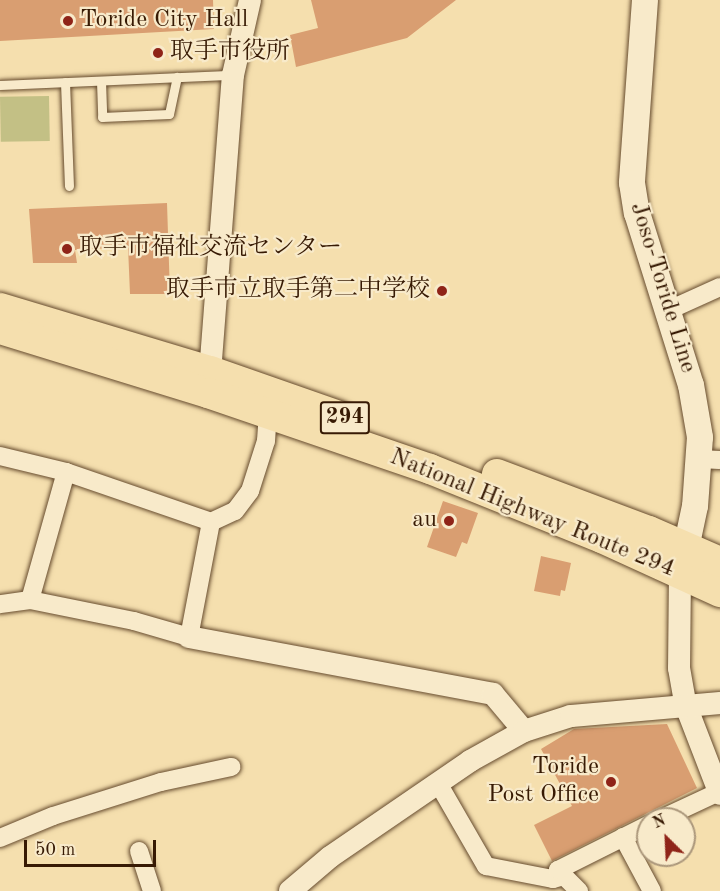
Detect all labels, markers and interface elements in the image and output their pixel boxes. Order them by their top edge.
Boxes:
place label: Toride City Hall [80,7,248,35]
marker: Toride City Hall [61,14,75,28]
place label: 取手市役所 [170,39,290,67]
marker: 取手市役所 [151,46,165,60]
street label: Joso-Toride Line [622,199,702,377]
place label: 取手市福祉交流センター [79,235,343,263]
marker: 取手市福祉交流センター [60,242,74,256]
place label: 取手市立取手第二中学校 [166,277,430,305]
marker: 取手市立取手第二中学校 [435,284,449,298]
road number: 294 [320,399,370,437]
street label: National Highway Route 294 [385,443,679,585]
place label: au [412,507,437,535]
marker: au [442,514,456,528]
place label: Toride Post Office [488,754,599,810]
marker: Toride Post Office [604,775,618,789]
north arrow [636,807,696,867]
text: N [651,813,668,832]
scale bar [27,828,159,866]
text: 50 m [35,841,75,859]

